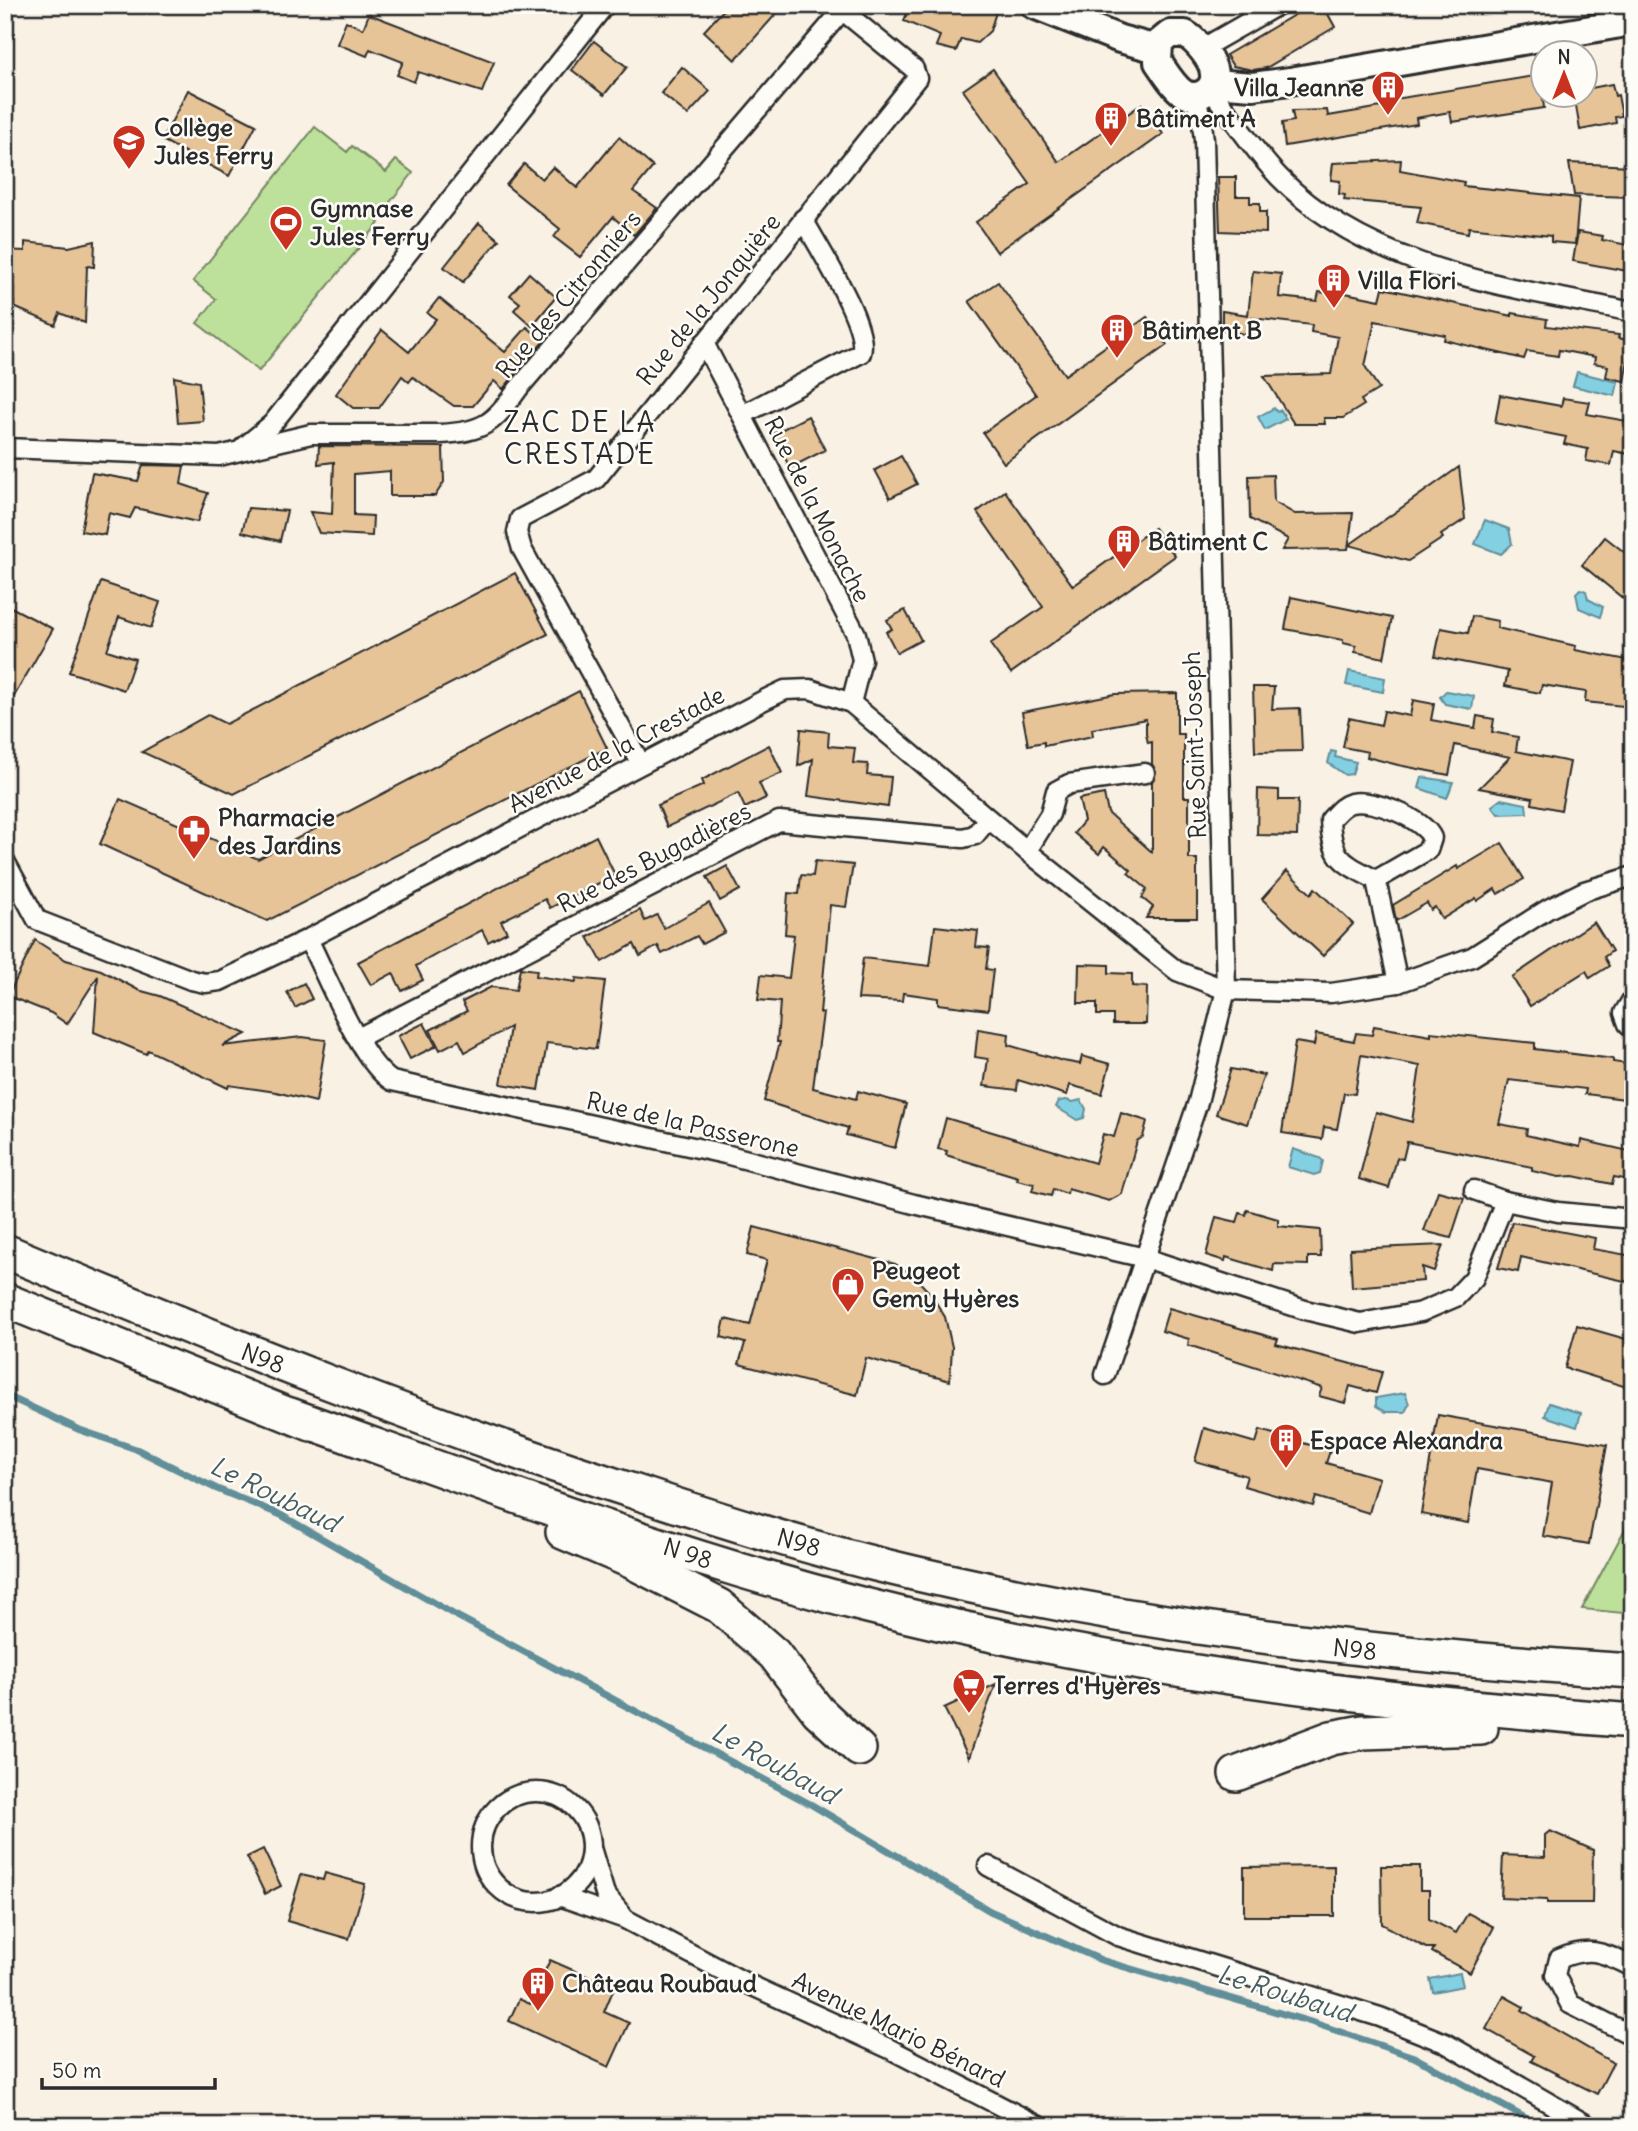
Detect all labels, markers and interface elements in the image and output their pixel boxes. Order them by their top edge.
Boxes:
north arrow [1530,38,1600,108]
text: N [1557,45,1571,69]
building icon: Villa Jeanne [1369,68,1407,117]
place label: Villa Jeanne [1234,72,1364,102]
building icon: Bâtiment A [1092,99,1130,148]
place label: Bâtiment A [1136,103,1256,133]
place label: Collège Jules Ferry [154,112,274,170]
school or university icon: Collège Jules Ferry [110,122,148,171]
place label: Gymnase Jules Ferry [310,193,430,251]
sports icon: Gymnase Jules Ferry [267,203,305,252]
street label: Rue des Citronniers [489,204,647,384]
street label: Rue de la Jonquière [630,207,786,391]
building icon: Villa Flori [1315,261,1353,310]
place label: Villa Flori [1358,265,1456,295]
building icon: Bâtiment B [1098,311,1136,360]
place label: Bâtiment B [1142,315,1262,345]
district label: ZAC DE LA CRESTADE [503,404,657,472]
street label: Rue de la Monache [758,411,878,607]
building icon: Bâtiment C [1105,522,1143,571]
place label: Bâtiment C [1148,526,1268,556]
street label: Rue Saint-Joseph [1176,651,1212,839]
street label: Avenue de la Crestade [503,679,729,819]
street label: Rue des Bugadières [552,795,756,919]
place label: Pharmacie des Jardins [218,802,341,860]
pharmacy icon: Pharmacie des Jardins [175,812,213,861]
street label: Rue de la Passerone [584,1085,802,1163]
place label: Peugeot Gemy Hyères [872,1255,1019,1313]
shop icon: Peugeot Gemy Hyères [829,1265,867,1314]
street label: N98 [237,1336,289,1380]
building icon: Espace Alexandra [1267,1421,1305,1470]
place label: Espace Alexandra [1310,1425,1503,1455]
water label: Le Roubaud [205,1449,348,1541]
street label: N98 [774,1521,824,1563]
street label: N 98 [660,1531,716,1575]
street label: N98 [1331,1632,1379,1666]
supermarket icon: Terres d'Hyères [950,1666,988,1715]
place label: Terres d'Hyères [993,1670,1161,1700]
water label: Le Roubaud [706,1715,847,1813]
water label: Le Roubaud [1214,1957,1360,2030]
building icon: Château Roubaud [519,1964,557,2013]
street label: Avenue Mario Bénard [788,1964,1010,2094]
place label: Château Roubaud [562,1968,757,1998]
scale bar [42,2047,215,2091]
text: 50 m [52,2057,101,2084]

